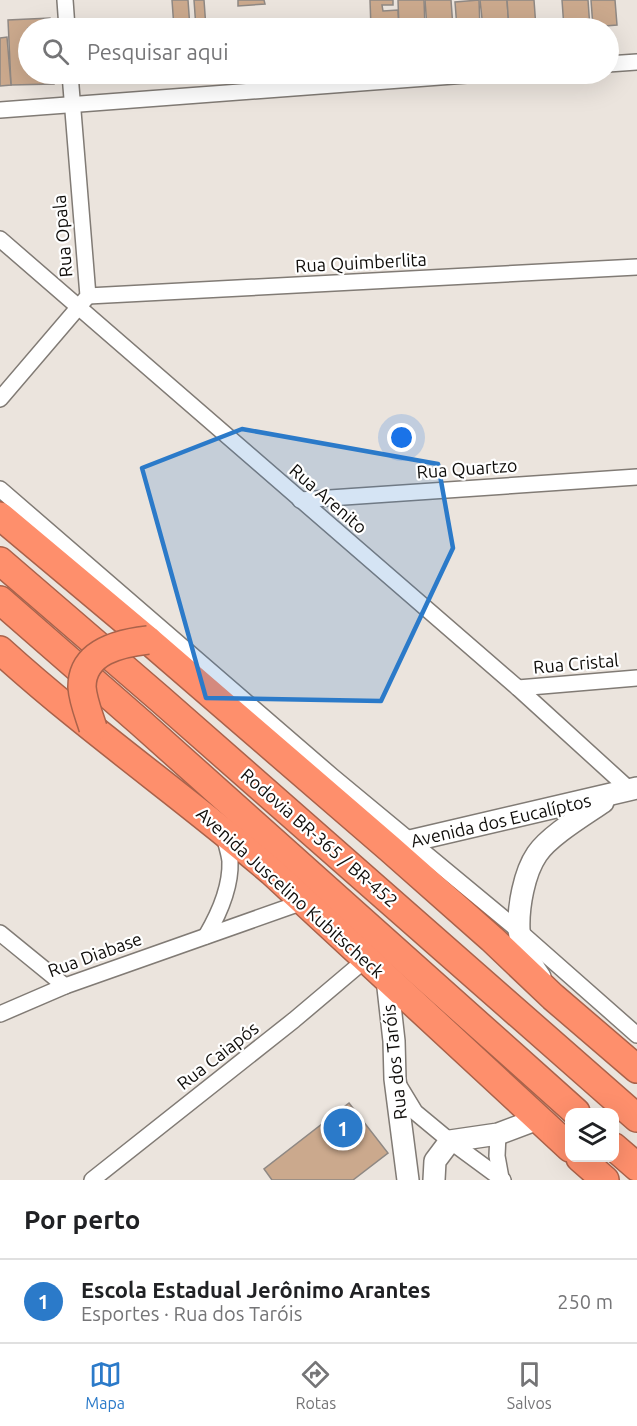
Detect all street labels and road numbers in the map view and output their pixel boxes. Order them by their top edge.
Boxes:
street label: Rua Opala [48,194,76,278]
street label: Rua Quimberlita [295,249,427,276]
street label: Rua Quartzo [416,455,518,482]
street label: Rua Arenito [286,459,371,537]
street label: Rua Cristal [532,649,620,677]
street label: Rodovia BR-365 / BR-452 [237,764,402,911]
street label: Avenida dos Eucalíptos [409,789,593,851]
street label: Avenida Juscelino Kubitscheck [193,803,388,982]
street label: Rua Diabase [45,928,144,980]
street label: Rua dos Taróis [378,1003,410,1121]
street label: Rua Caiapós [173,1017,262,1093]

